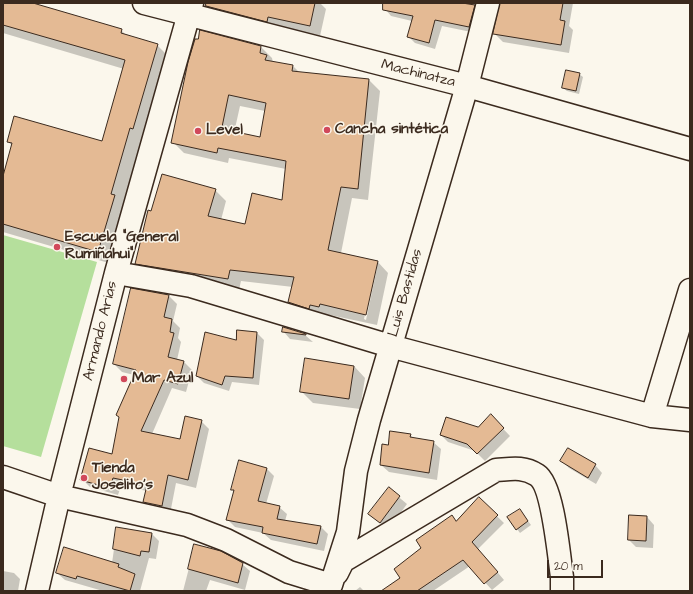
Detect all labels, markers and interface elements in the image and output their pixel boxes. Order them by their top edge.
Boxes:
street label: Machinatza [379,56,457,92]
place label: Cancha sintética [335,121,448,139]
place label: Level [206,122,243,140]
marker: Cancha sintética [322,125,332,135]
marker: Level [193,126,203,136]
place label: Escuela "General Rumiñahui" [65,229,179,264]
marker: Escuela "General Rumiñahui" [52,242,62,252]
street label: Luis Bastidas [385,247,427,339]
street label: Armando Arias [80,279,122,383]
place label: Mar Azul [132,370,193,388]
marker: Mar Azul [119,374,129,384]
place label: Tienda Joselito's [92,460,153,495]
marker: Tienda Joselito's [79,473,89,483]
scale bar [549,552,605,578]
text: 20 m [554,558,583,575]

